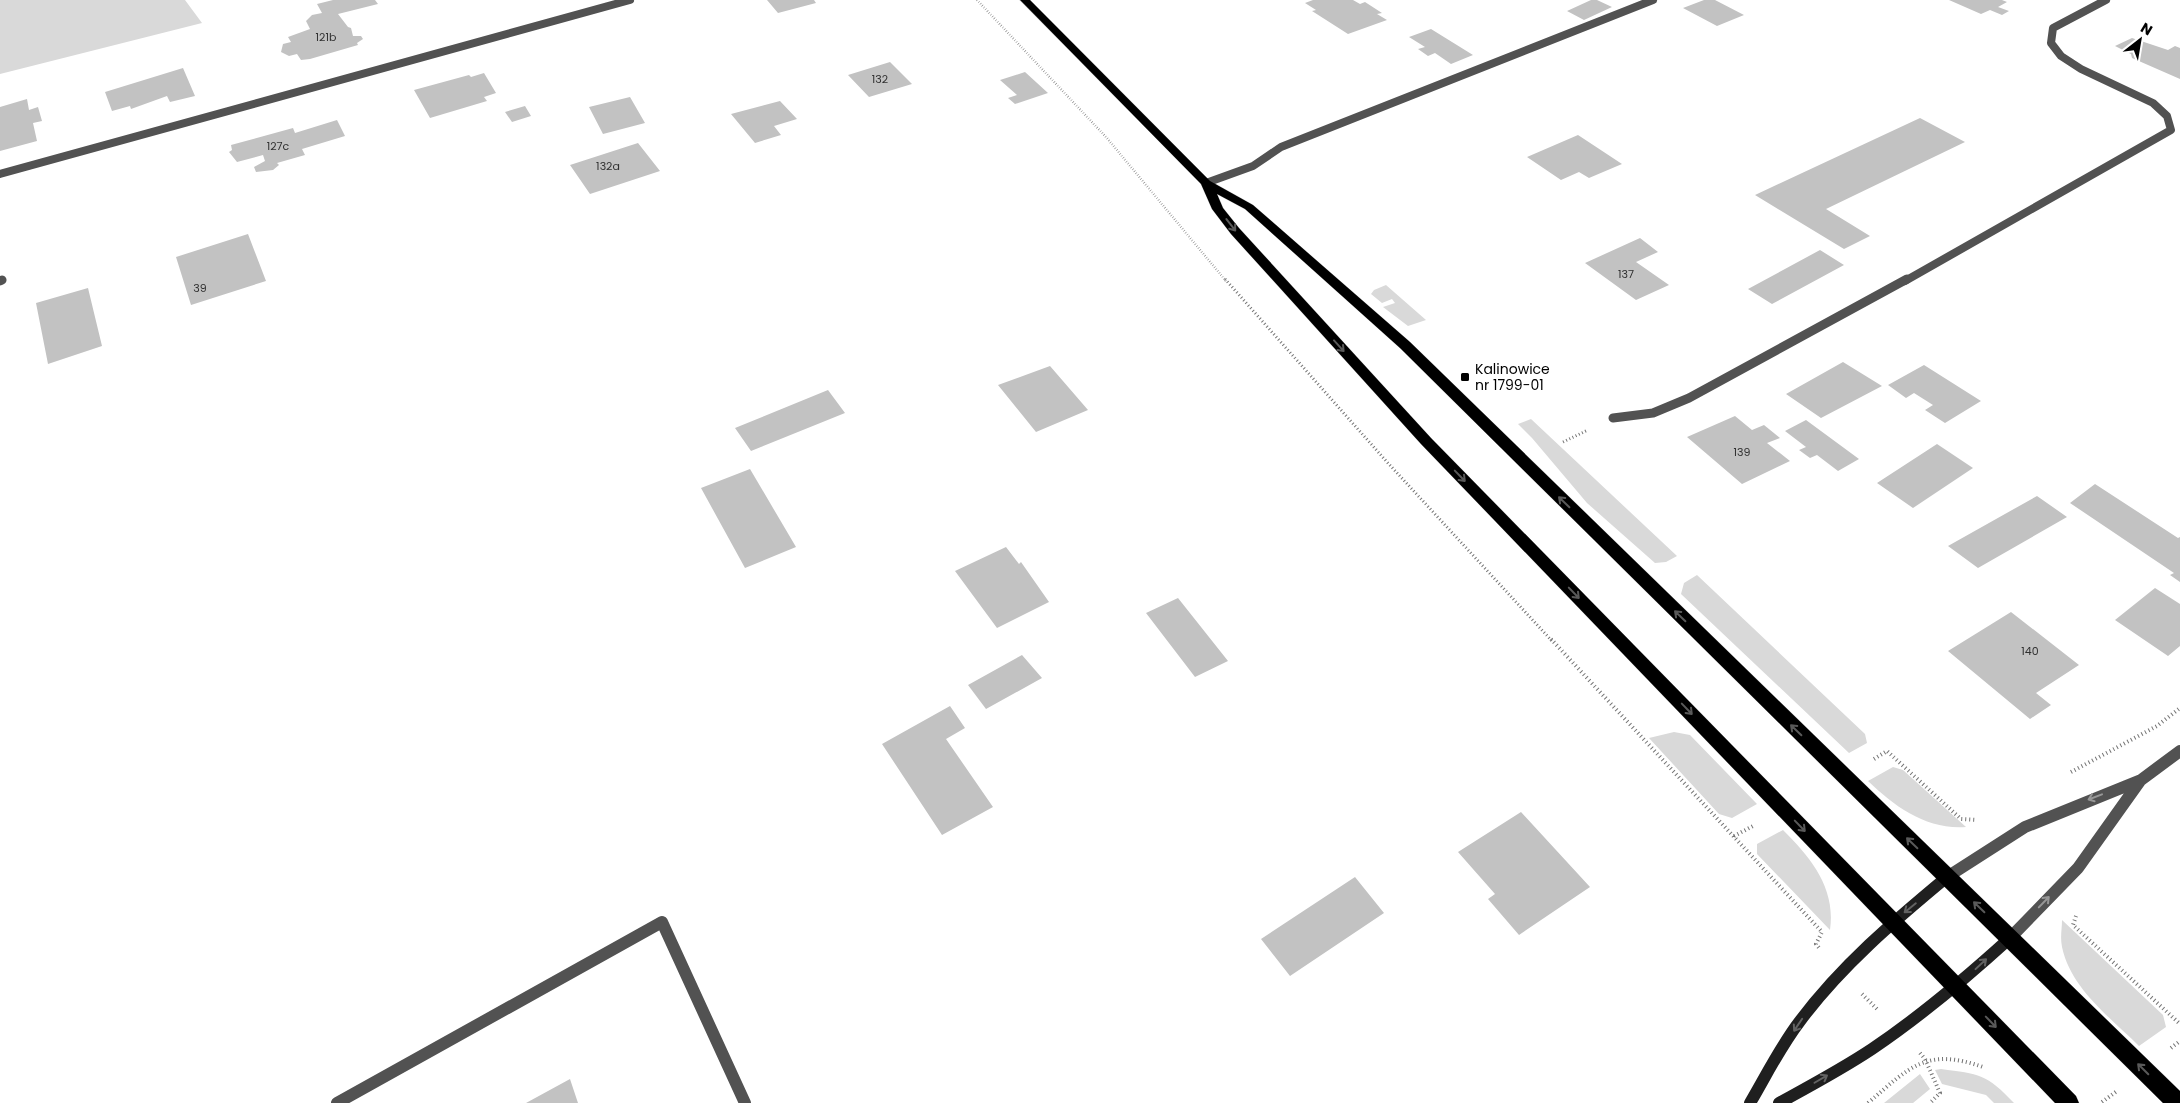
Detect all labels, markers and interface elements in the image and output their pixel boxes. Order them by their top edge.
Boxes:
north arrow [2115,15,2165,65]
text: N [2137,18,2156,40]
house number: 121b [316,29,336,45]
house number: 132 [872,71,888,87]
house number: 127c [267,138,290,154]
house number: 132a [596,158,620,174]
one-way arrow [1225,218,1236,231]
house number: 137 [1618,266,1634,282]
house number: 39 [193,280,207,296]
one-way arrow [1333,339,1344,352]
place label: Kalinowice nr 1799-01 [1475,359,1550,395]
marker: Kalinowice nr 1799-01 [1459,371,1471,383]
house number: 139 [1734,444,1751,460]
one-way arrow [1454,470,1466,483]
one-way arrow [1558,496,1571,508]
one-way arrow [1567,587,1580,599]
one-way arrow [1674,610,1687,622]
house number: 140 [2021,643,2039,659]
one-way arrow [1681,703,1693,716]
one-way arrow [1791,724,1803,736]
one-way arrow [2088,793,2103,802]
one-way arrow [1794,819,1806,831]
one-way arrow [1906,837,1919,849]
one-way arrow [2037,897,2049,909]
one-way arrow [1972,901,1985,913]
one-way arrow [1903,903,1916,914]
one-way arrow [1975,958,1988,970]
one-way arrow [1985,1016,1997,1028]
one-way arrow [1792,1018,1803,1032]
one-way arrow [2137,1062,2149,1075]
one-way arrow [1814,1073,1828,1083]

